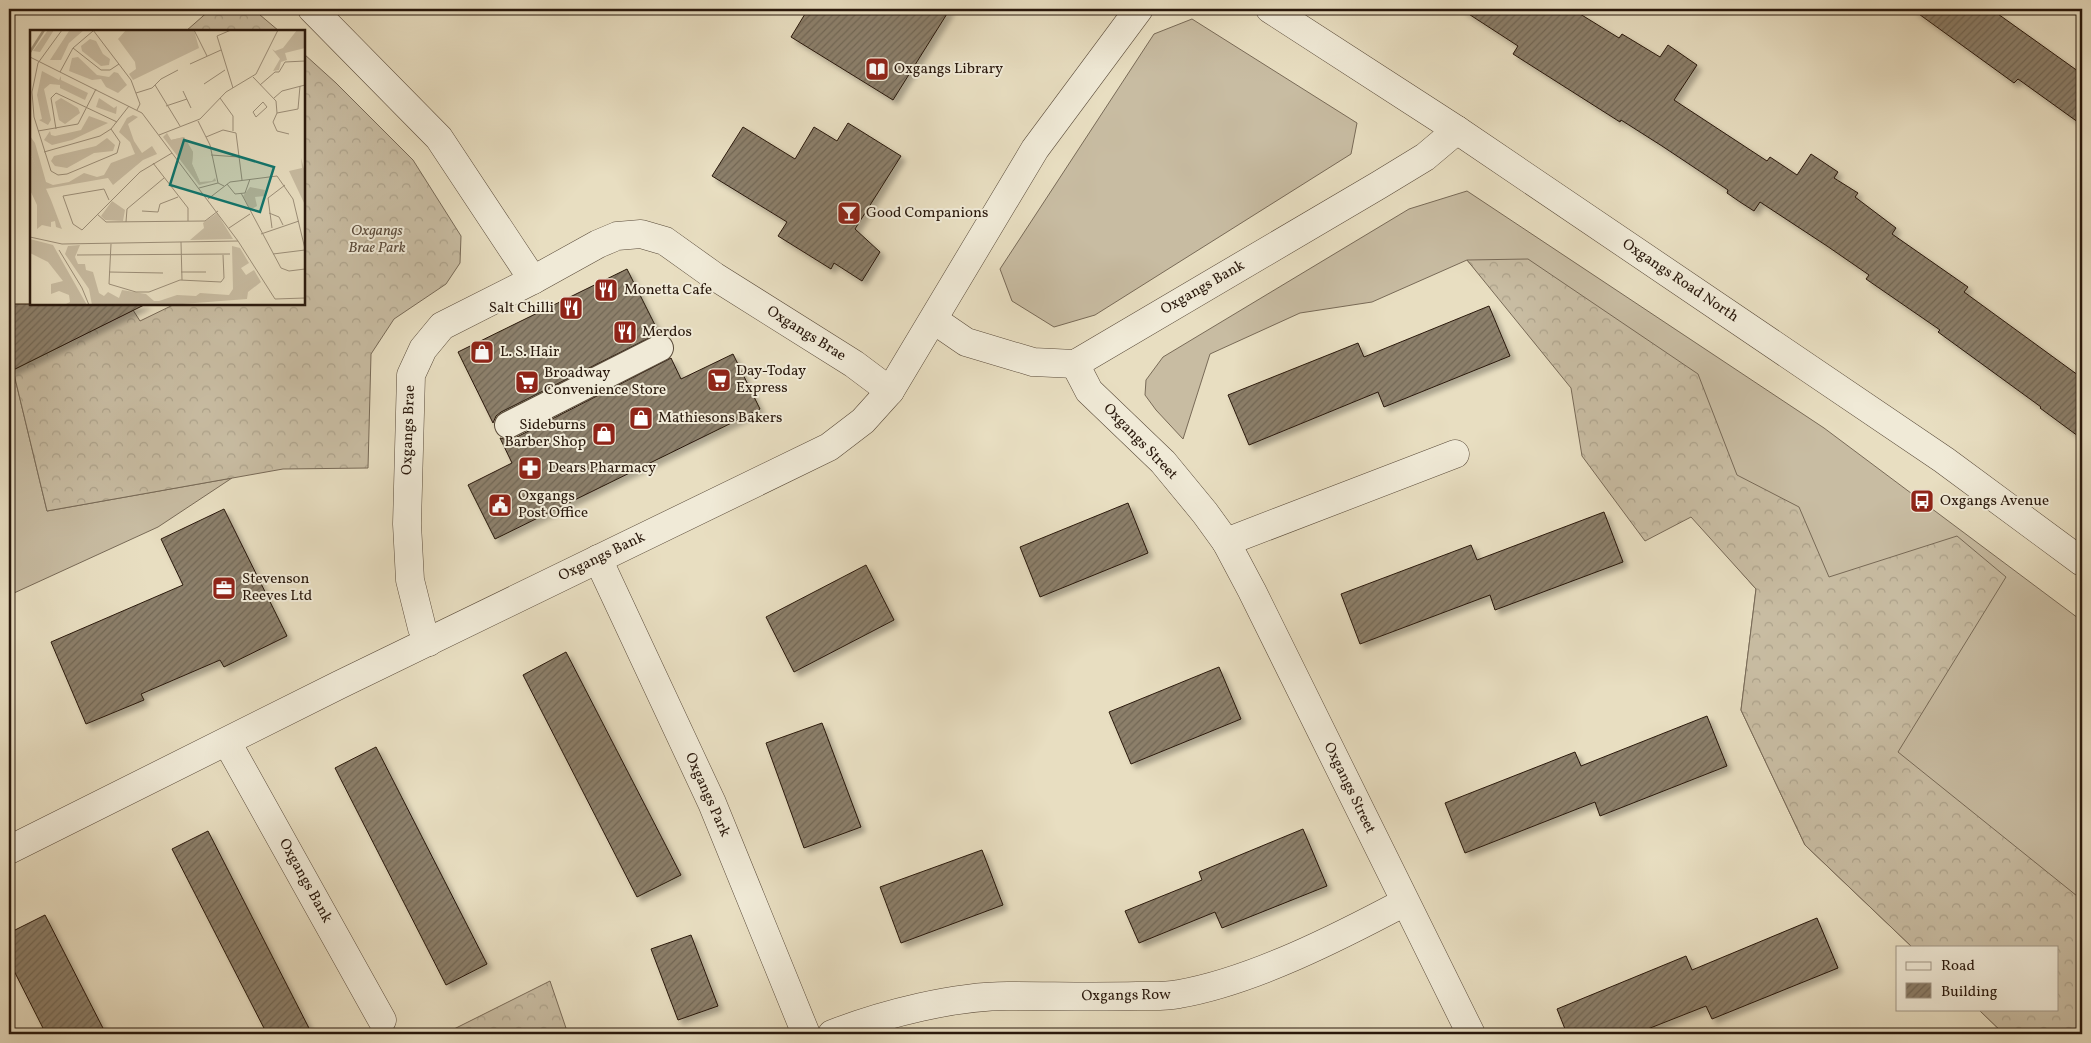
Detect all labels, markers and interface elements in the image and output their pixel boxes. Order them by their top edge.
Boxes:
inset map [30,30,305,305]
library icon: Oxgangs Library [864,56,890,82]
place label: Oxgangs Library [894,59,1003,80]
bar icon: Good Companions [836,200,862,226]
place label: Good Companions [866,203,988,224]
park label: Oxgangs Brae Park [348,221,406,259]
street label: Oxgangs Road North [1618,234,1742,328]
street label: Oxgangs Bank [1157,255,1249,321]
restaurant icon: Monetta Cafe [593,277,619,303]
place label: Monetta Cafe [624,280,712,301]
restaurant icon: Salt Chilli [558,295,584,321]
place label: Salt Chilli [489,298,554,319]
street label: Oxgangs Brae [762,301,850,367]
restaurant icon: Merdos [612,319,638,345]
place label: Merdos [642,322,692,343]
shop icon: L. S. Hair [469,339,495,365]
place label: L. S. Hair [500,342,559,363]
place label: Day-Today Express [736,361,806,399]
place label: Broadway Convenience Store [544,363,666,401]
supermarket icon: Day-Today Express [706,367,732,393]
supermarket icon: Broadway Convenience Store [514,369,540,395]
street label: Oxgangs Brae [397,385,421,475]
street label: Oxgangs Street [1098,399,1182,485]
shop icon: Mathiesons Bakers [628,405,654,431]
place label: Mathiesons Bakers [658,408,782,429]
place label: Sideburns Barber Shop [505,415,586,453]
shop icon: Sideburns Barber Shop [591,421,617,447]
pharmacy icon: Dears Pharmacy [517,455,543,481]
place label: Dears Pharmacy [548,458,656,479]
place label: Oxgangs Post Office [518,486,588,524]
bus stop icon: Oxgangs Avenue [1909,488,1935,514]
place label: Oxgangs Avenue [1940,491,2049,512]
public building icon: Oxgangs Post Office [487,492,513,518]
street label: Oxgangs Bank [555,527,649,587]
place label: Stevenson Reeves Ltd [242,569,312,607]
office icon: Stevenson Reeves Ltd [211,575,237,601]
street label: Oxgangs Street [1318,739,1380,837]
street label: Oxgangs Park [679,749,735,841]
street label: Oxgangs Bank [273,835,337,927]
legend [1896,946,2058,1010]
text: Road [1941,956,1975,977]
text: Building [1941,982,1998,1003]
street label: Oxgangs Row [1081,985,1171,1007]

